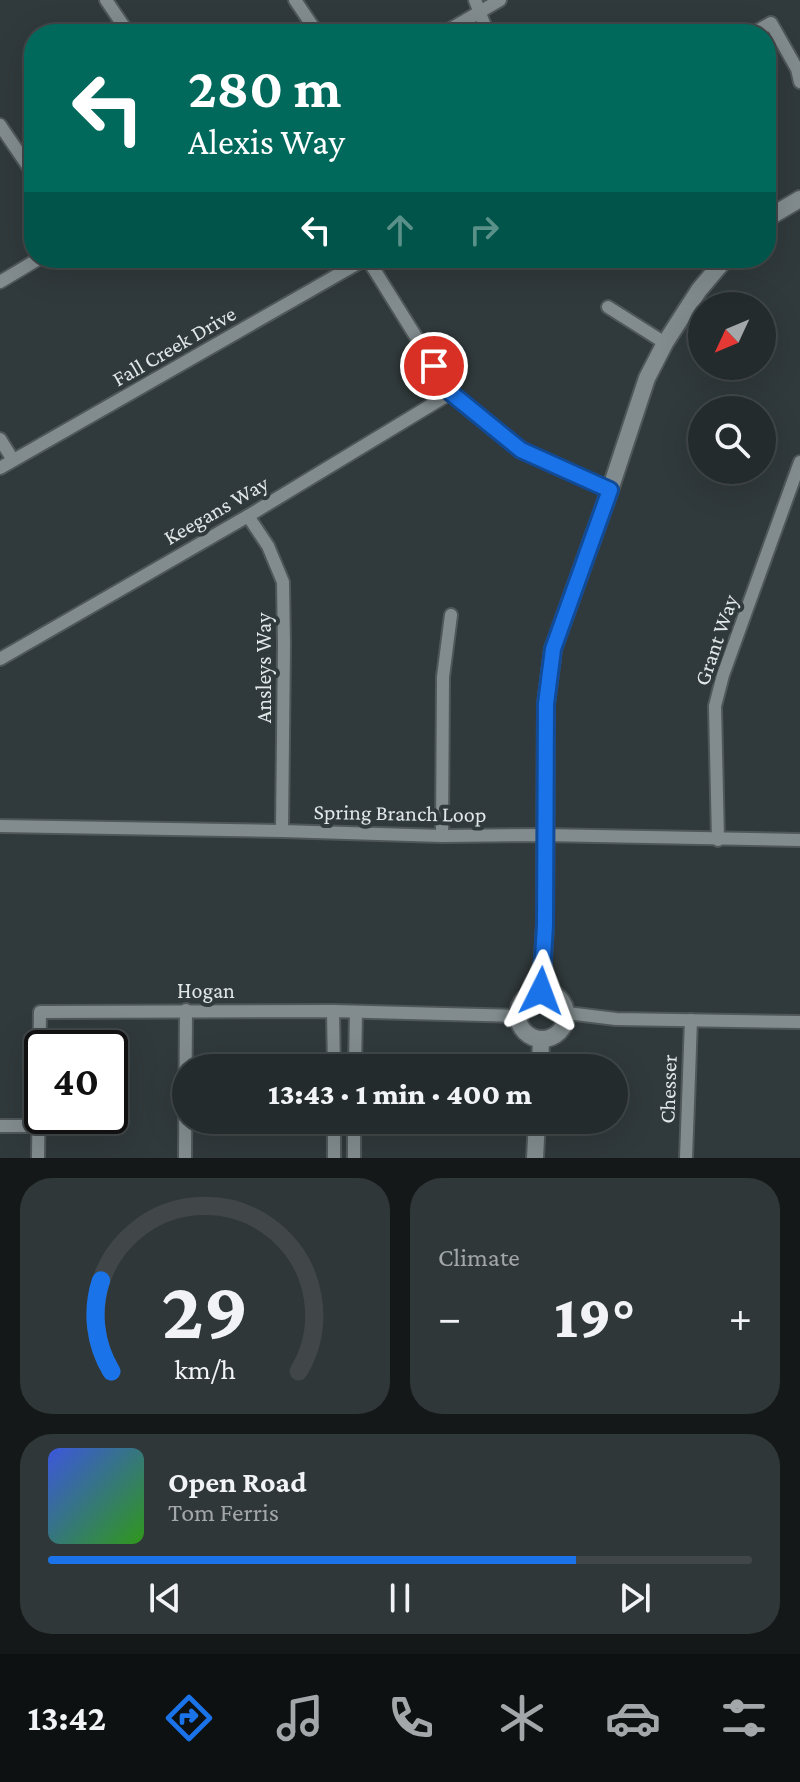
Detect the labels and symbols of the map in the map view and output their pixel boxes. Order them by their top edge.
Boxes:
north arrow [688,292,776,380]
street label: Fall Creek Drive [108,301,240,391]
pin [400,332,468,400]
street label: Keegans Way [159,470,273,550]
street label: Grant Way [689,591,743,689]
street label: Ansleys Way [251,612,276,723]
street label: Spring Branch Loop [313,799,487,827]
position arrow [499,949,583,1033]
street label: Hogan [177,978,235,1003]
speed limit sign: 40 [24,1030,128,1134]
street label: Chesser [654,1054,682,1124]

